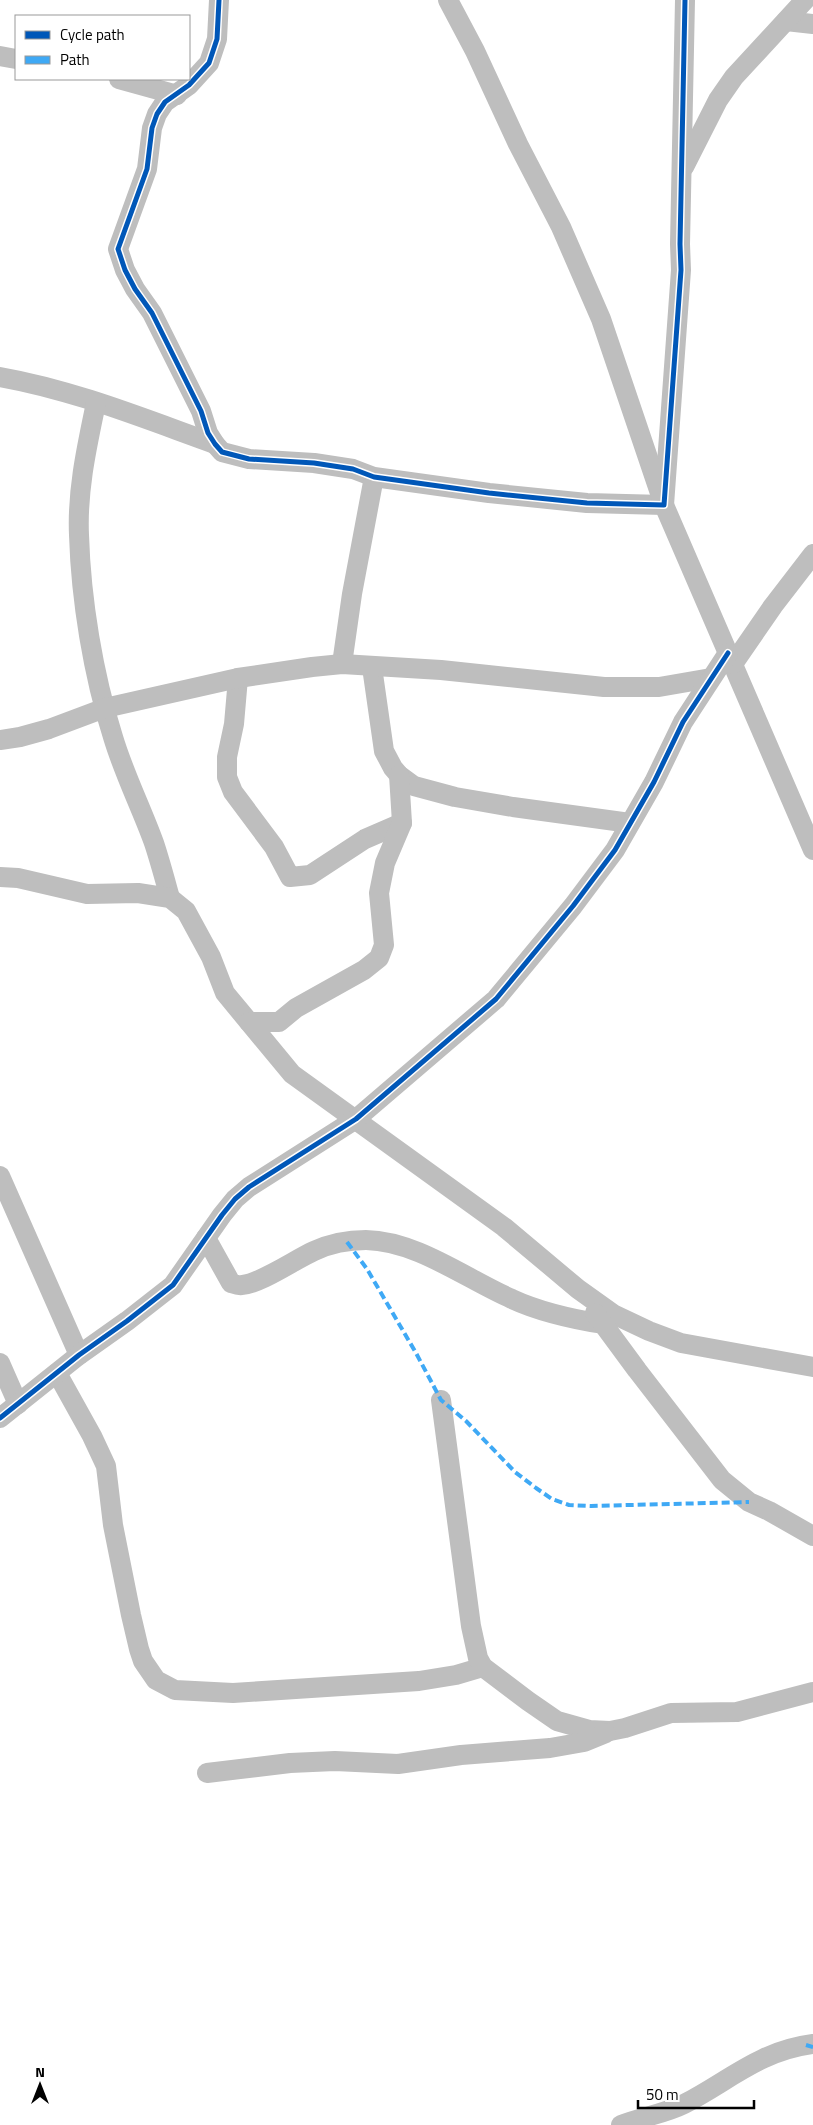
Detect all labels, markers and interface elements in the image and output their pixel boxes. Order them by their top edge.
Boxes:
legend [15,15,190,80]
text: Cycle path [60,23,125,46]
text: Path [60,48,90,71]
north arrow [15,2060,65,2110]
text: N [35,2061,45,2082]
scale bar [638,2078,754,2110]
text: 50 m [646,2083,679,2106]

